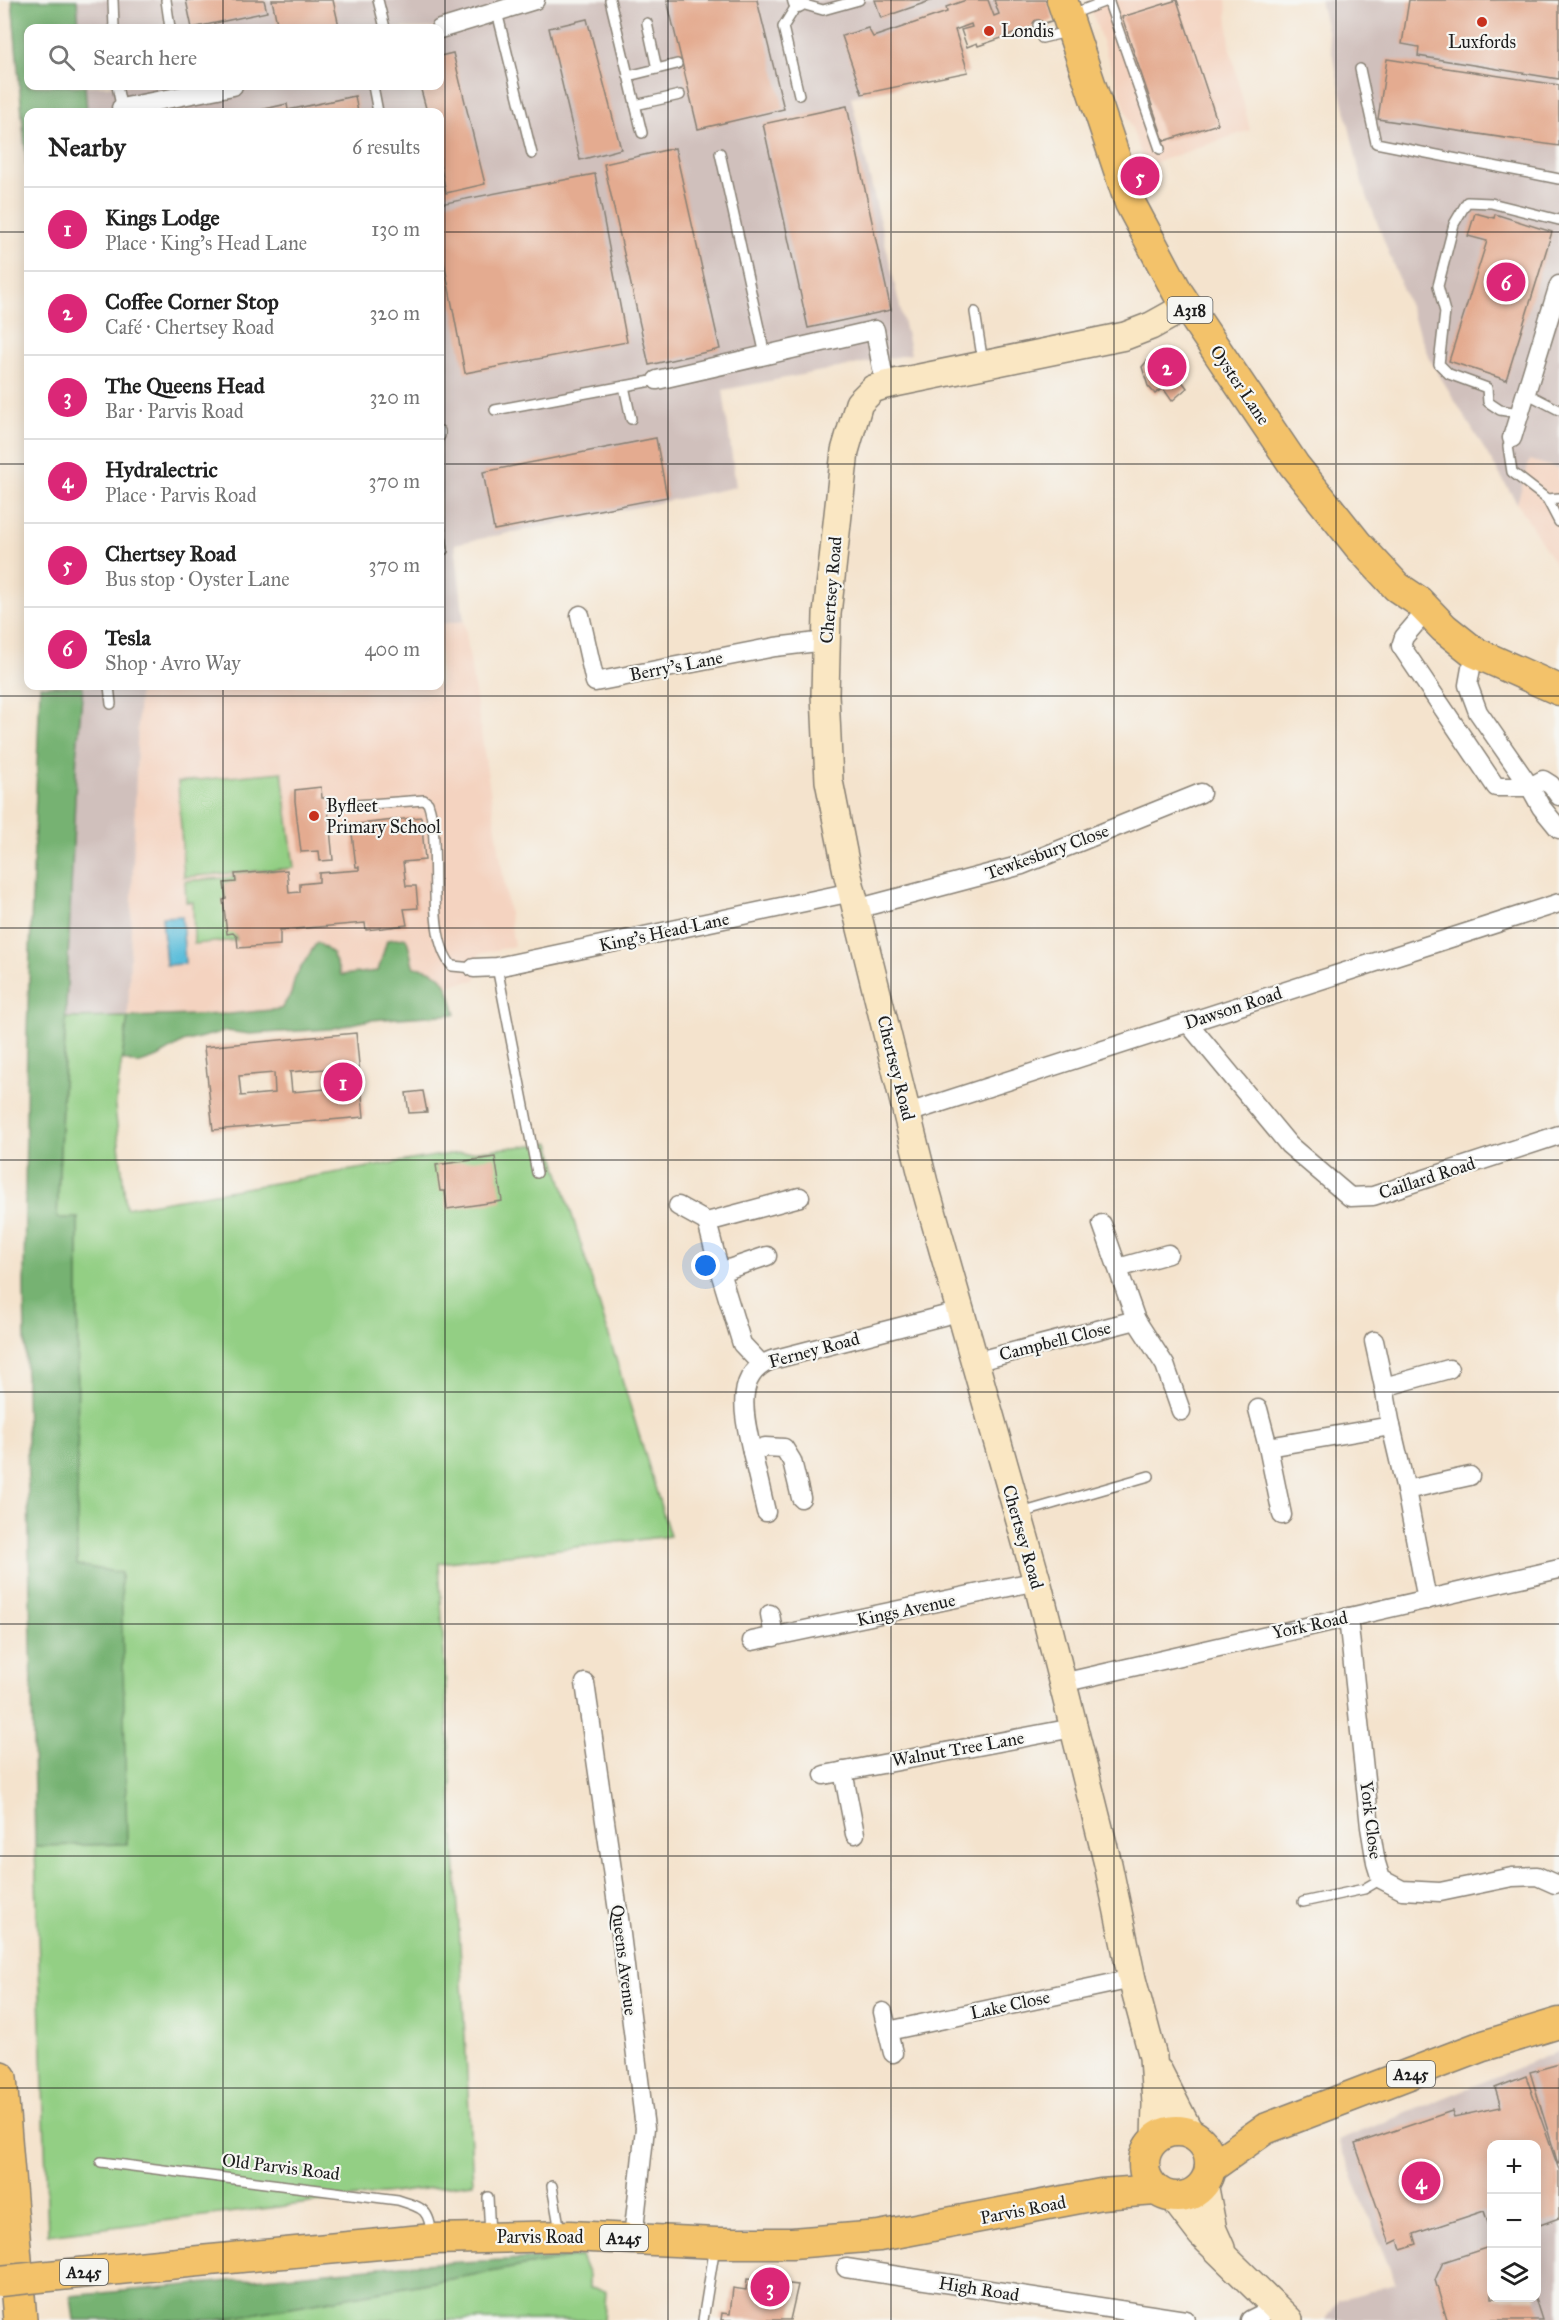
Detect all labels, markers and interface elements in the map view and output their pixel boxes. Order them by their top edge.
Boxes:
marker: Luxfords [1475,15,1489,29]
place label: Londis [1001,20,1054,42]
search box [24,24,444,90]
marker: Londis [982,24,996,38]
place label: Luxfords [1448,31,1516,53]
icon: search [45,41,78,74]
text: Search here [93,44,197,71]
text: Nearby [48,131,126,163]
text: 6 results [352,135,420,159]
pin: 5 [1120,154,1160,198]
text: Kings Lodge [105,204,220,231]
text: 1 [64,217,71,241]
text: 130 m [371,217,420,241]
text: Place · King's Head Lane [105,231,307,255]
pin: 6 [1486,260,1526,304]
text: Coffee Corner Stop [105,288,279,315]
road number: A318 [1168,297,1212,323]
text: 2 [63,301,72,325]
text: 320 m [369,301,420,325]
text: Café · Chertsey Road [105,315,274,339]
street label: Oyster Lane [1205,341,1275,429]
pin: 2 [1148,344,1186,389]
text: The Queens Head [105,372,265,399]
text: 3 [64,385,72,409]
text: 320 m [369,385,420,409]
text: Bar · Parvis Road [105,399,244,423]
text: Hydralectric [105,456,218,483]
text: 4 [62,469,73,493]
text: 370 m [369,469,420,493]
text: Place · Parvis Road [105,483,257,507]
street label: Chertsey Road [815,536,847,644]
text: Chertsey Road [105,540,236,567]
text: 5 [63,553,72,577]
text: 370 m [369,553,420,577]
text: Bus stop · Oyster Lane [105,567,290,591]
text: Tesla [105,624,151,651]
text: 6 [62,637,73,661]
text: 400 m [364,637,420,661]
street label: Berry's Lane [627,646,725,686]
text: Shop · Avro Way [105,651,241,675]
place label: Byfleet Primary School [326,795,441,838]
marker: Byfleet Primary School [307,809,321,823]
street label: Tewkesbury Close [982,819,1112,885]
street label: King's Head Lane [597,907,731,957]
street label: Dawson Road [1181,982,1285,1034]
street label: Chertsey Road [872,1013,920,1123]
pin: 1 [324,1060,362,1104]
street label: Caillard Road [1376,1152,1478,1204]
your location [691,1251,720,1280]
street label: Campbell Close [997,1317,1113,1365]
street label: Ferney Road [766,1327,862,1373]
street label: Chertsey Road [998,1482,1048,1592]
street label: Kings Avenue [855,1589,958,1632]
street label: York Road [1270,1606,1350,1644]
street label: Walnut Tree Lane [890,1727,1026,1771]
street label: York Close [1355,1780,1387,1860]
street label: Queens Avenue [606,1903,642,2017]
street label: Lake Close [968,1986,1052,2024]
road number: A245 [1387,2061,1435,2087]
map controls [1487,2140,1541,2302]
button: + [1487,2140,1541,2194]
street label: Old Parvis Road [221,2149,341,2185]
pin: 4 [1402,2158,1440,2204]
street label: Parvis Road [978,2191,1068,2229]
button: − [1487,2194,1541,2248]
road number: A245 [600,2225,648,2251]
street label: Parvis Road [496,2226,584,2248]
button: layers [1487,2248,1541,2302]
road number: A245 [60,2259,108,2285]
pin: 3 [750,2264,790,2310]
street label: High Road [937,2272,1021,2307]

